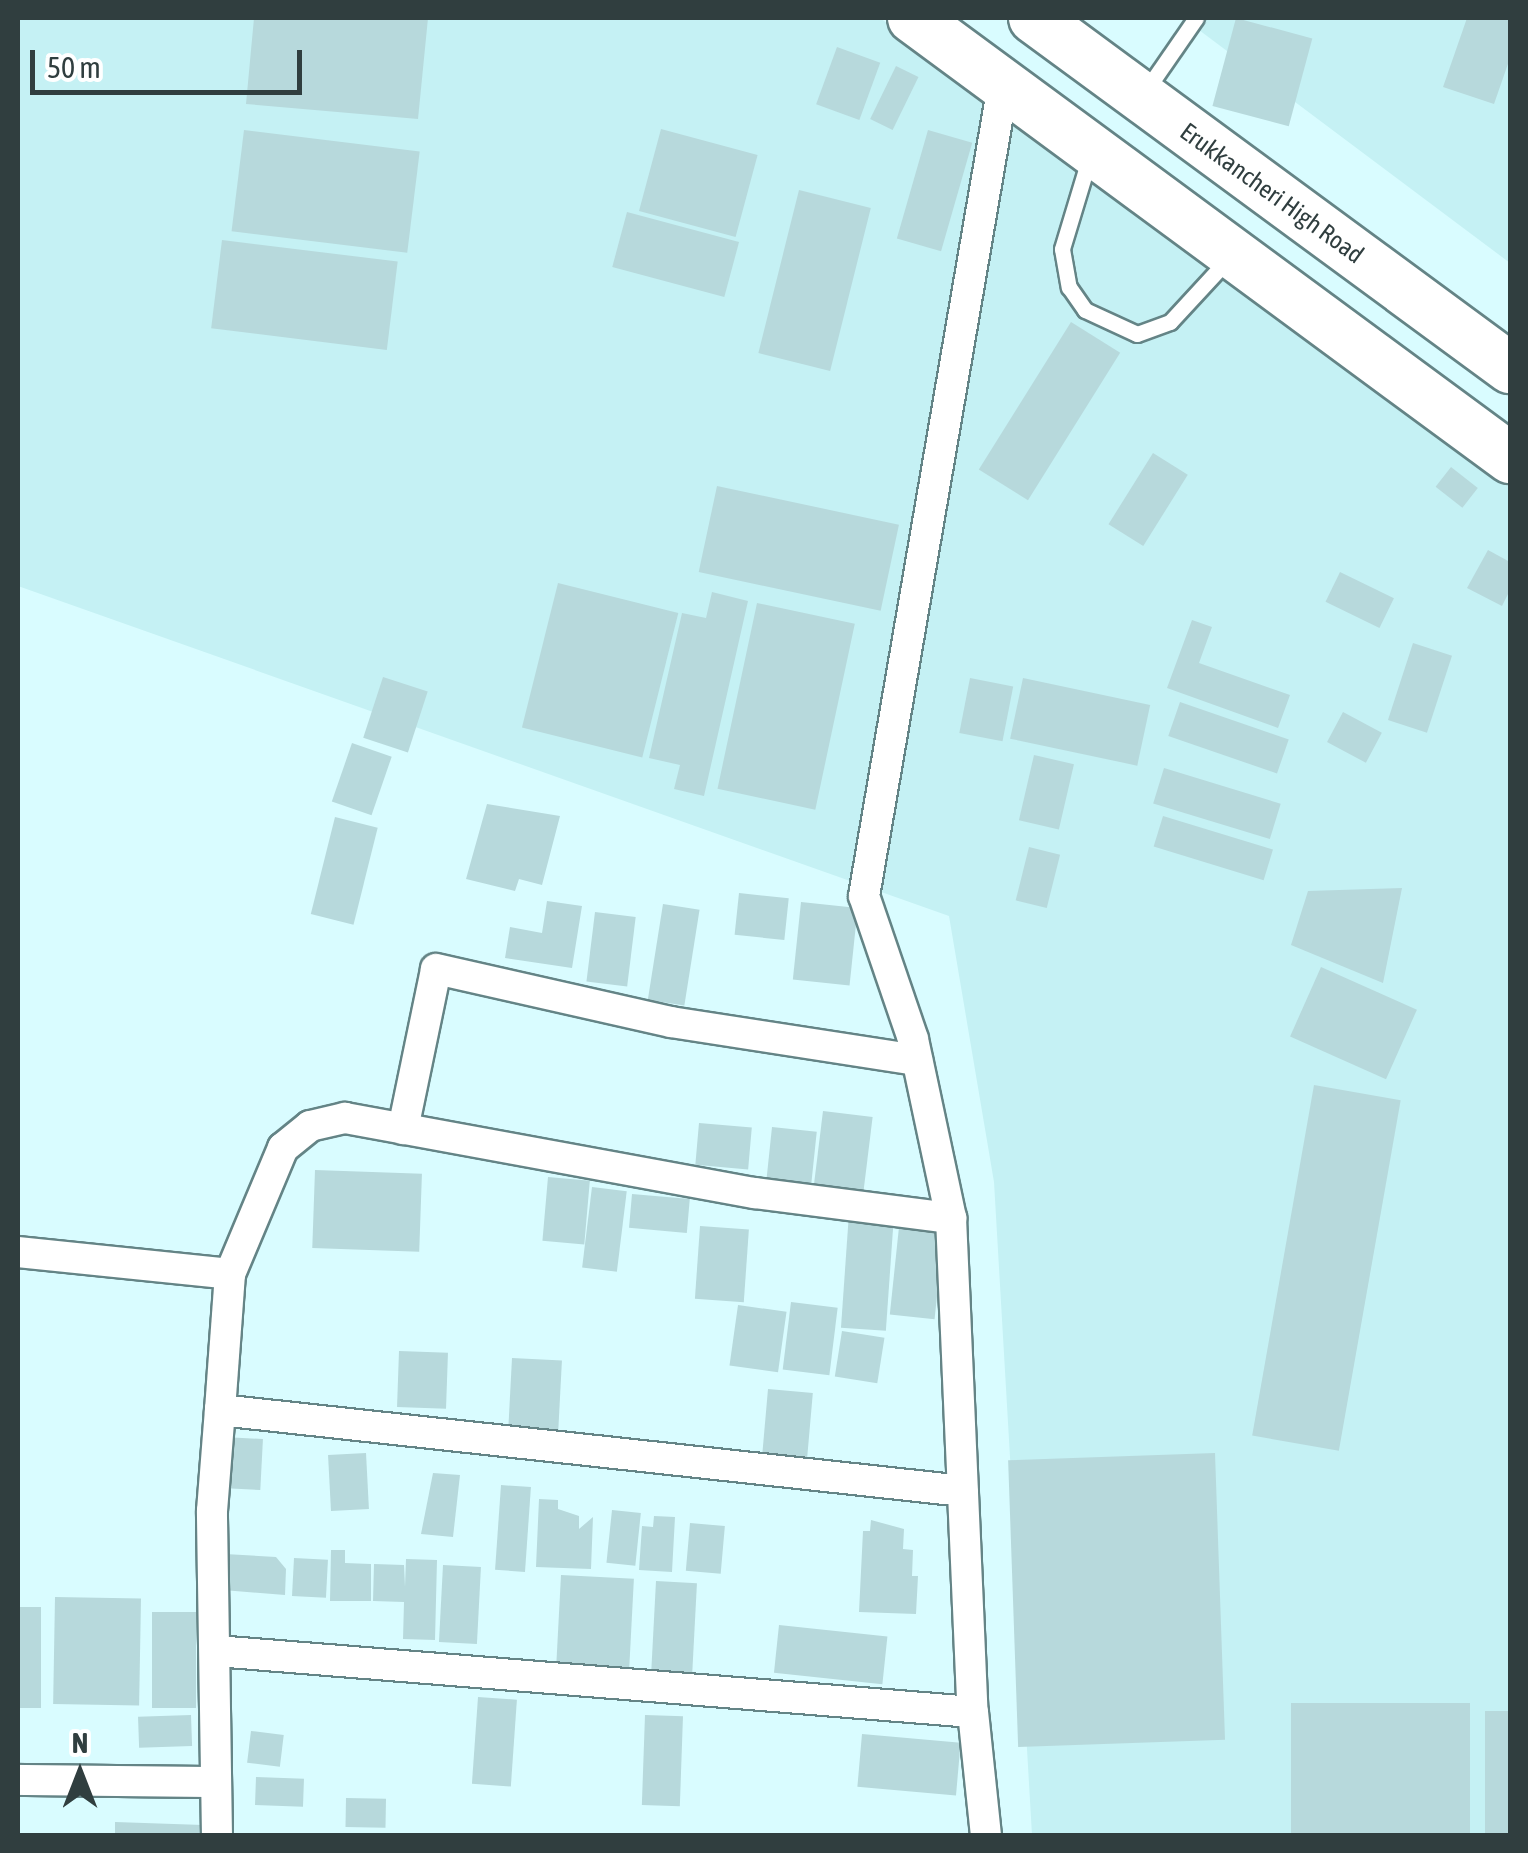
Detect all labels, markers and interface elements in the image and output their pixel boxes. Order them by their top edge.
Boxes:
scale bar [35,30,308,92]
text: 50 m [47,50,101,84]
street label: Erukkancheri High Road [1174,116,1370,270]
north arrow [30,1723,130,1823]
text: N [72,1727,88,1759]

